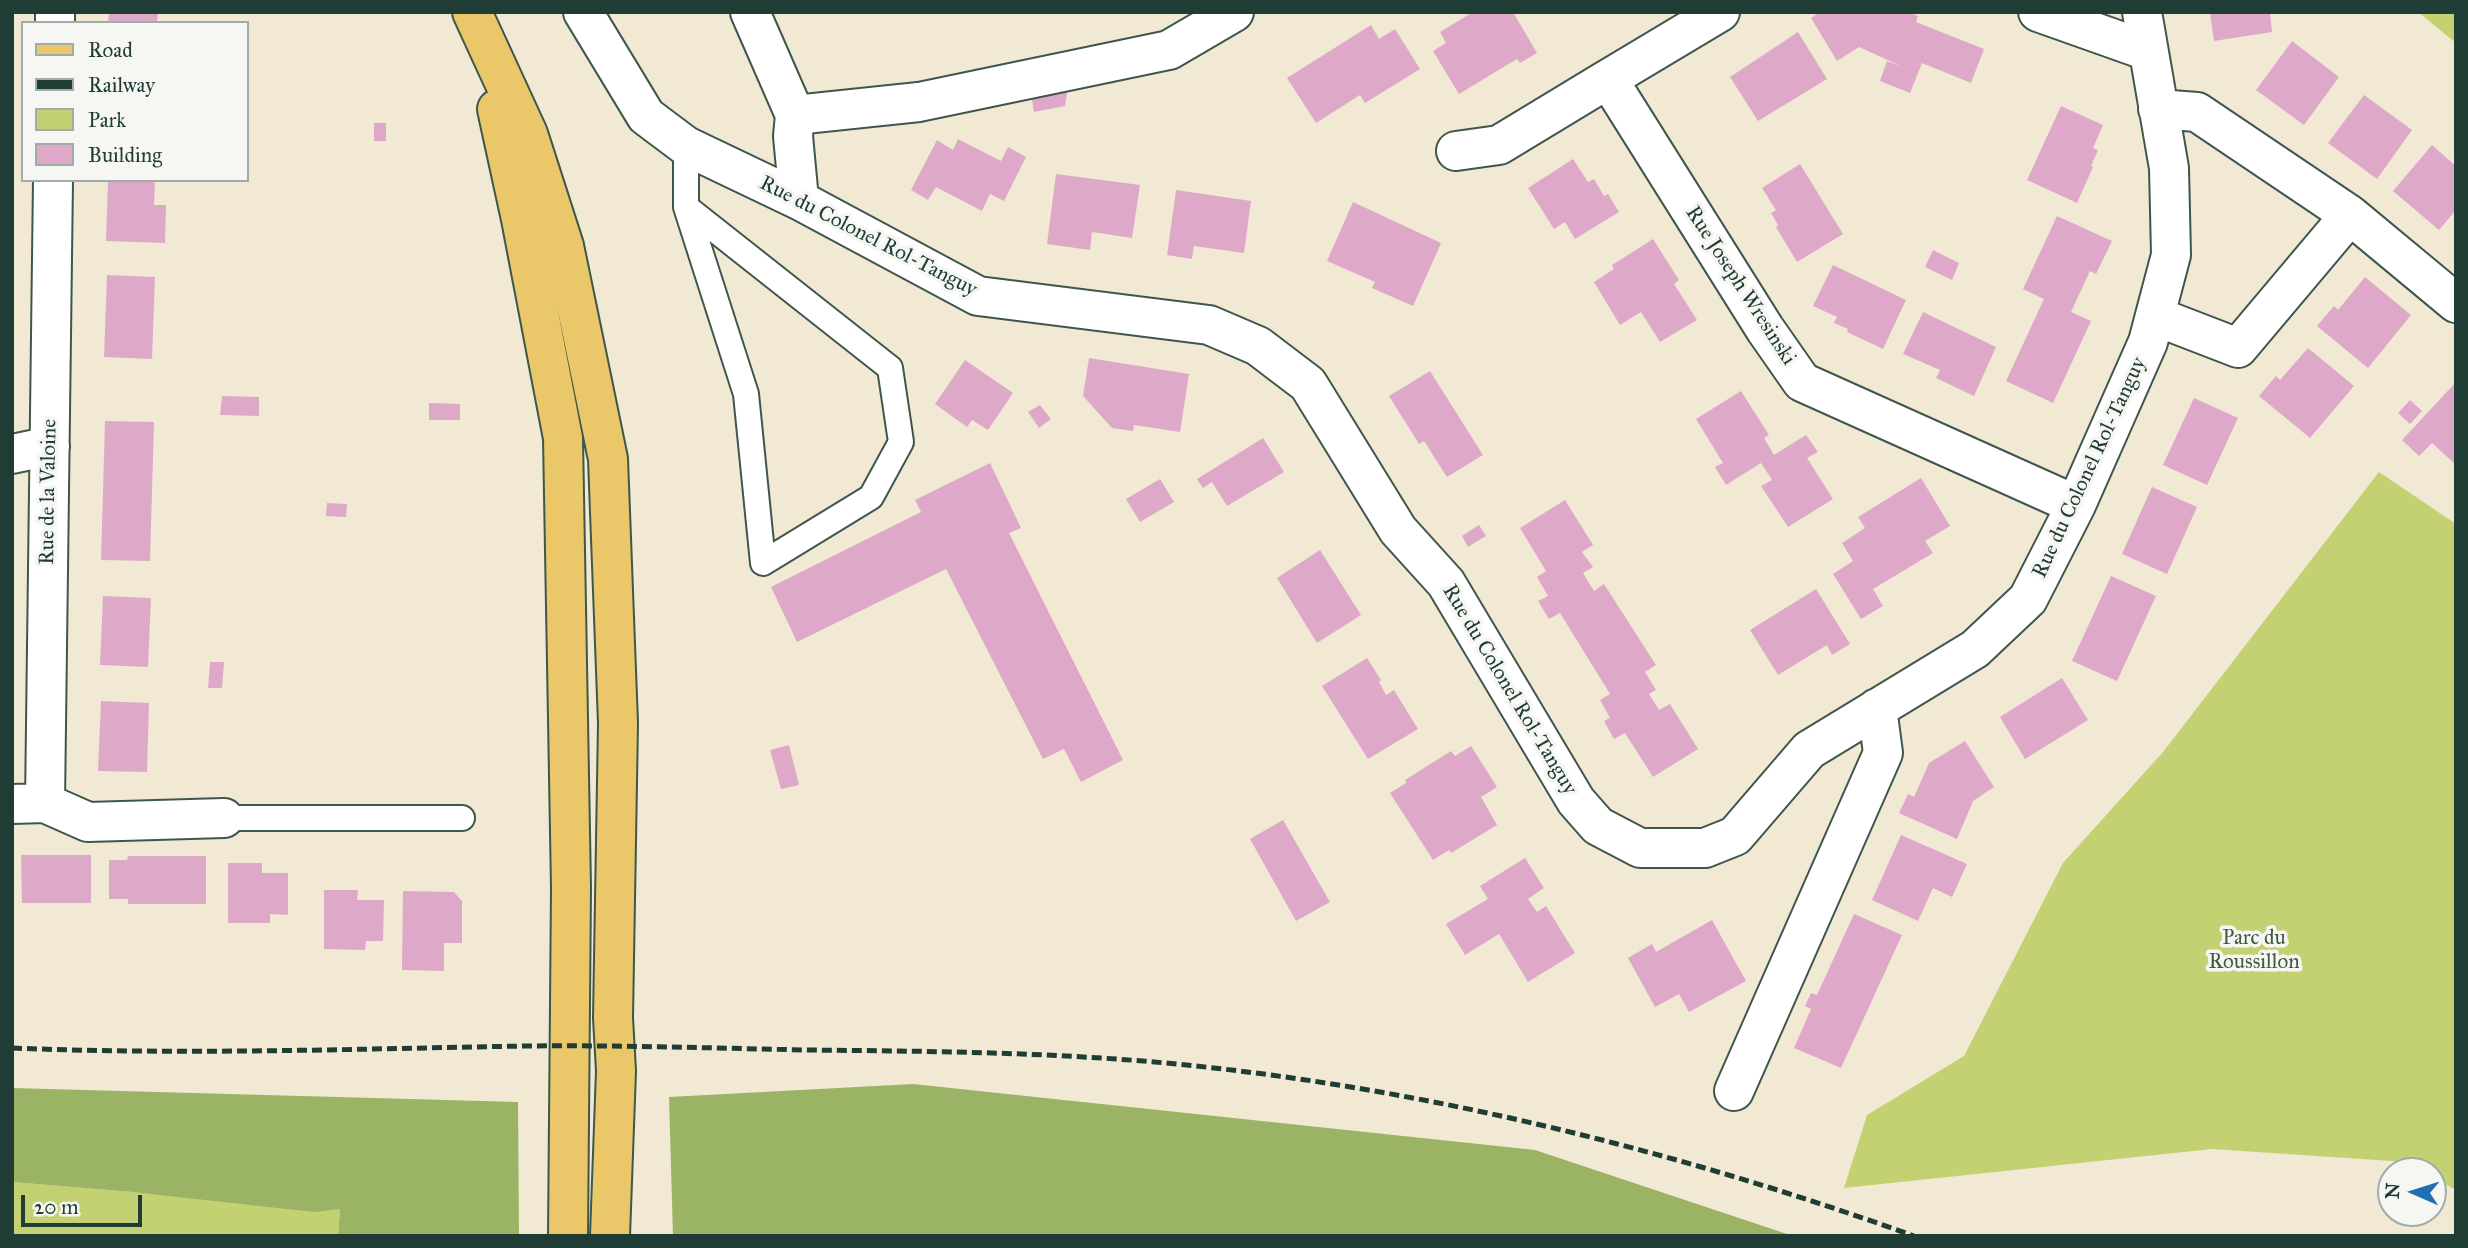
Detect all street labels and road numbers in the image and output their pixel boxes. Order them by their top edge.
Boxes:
street label: Rue du Colonel Rol-Tanguy [755,171,981,303]
street label: Rue Joseph Wresinski [1679,202,1801,370]
street label: Rue du Colonel Rol-Tanguy [2028,354,2152,582]
street label: Rue de la Valoine [35,419,63,565]
street label: Rue du Colonel Rol-Tanguy [1436,580,1582,800]

